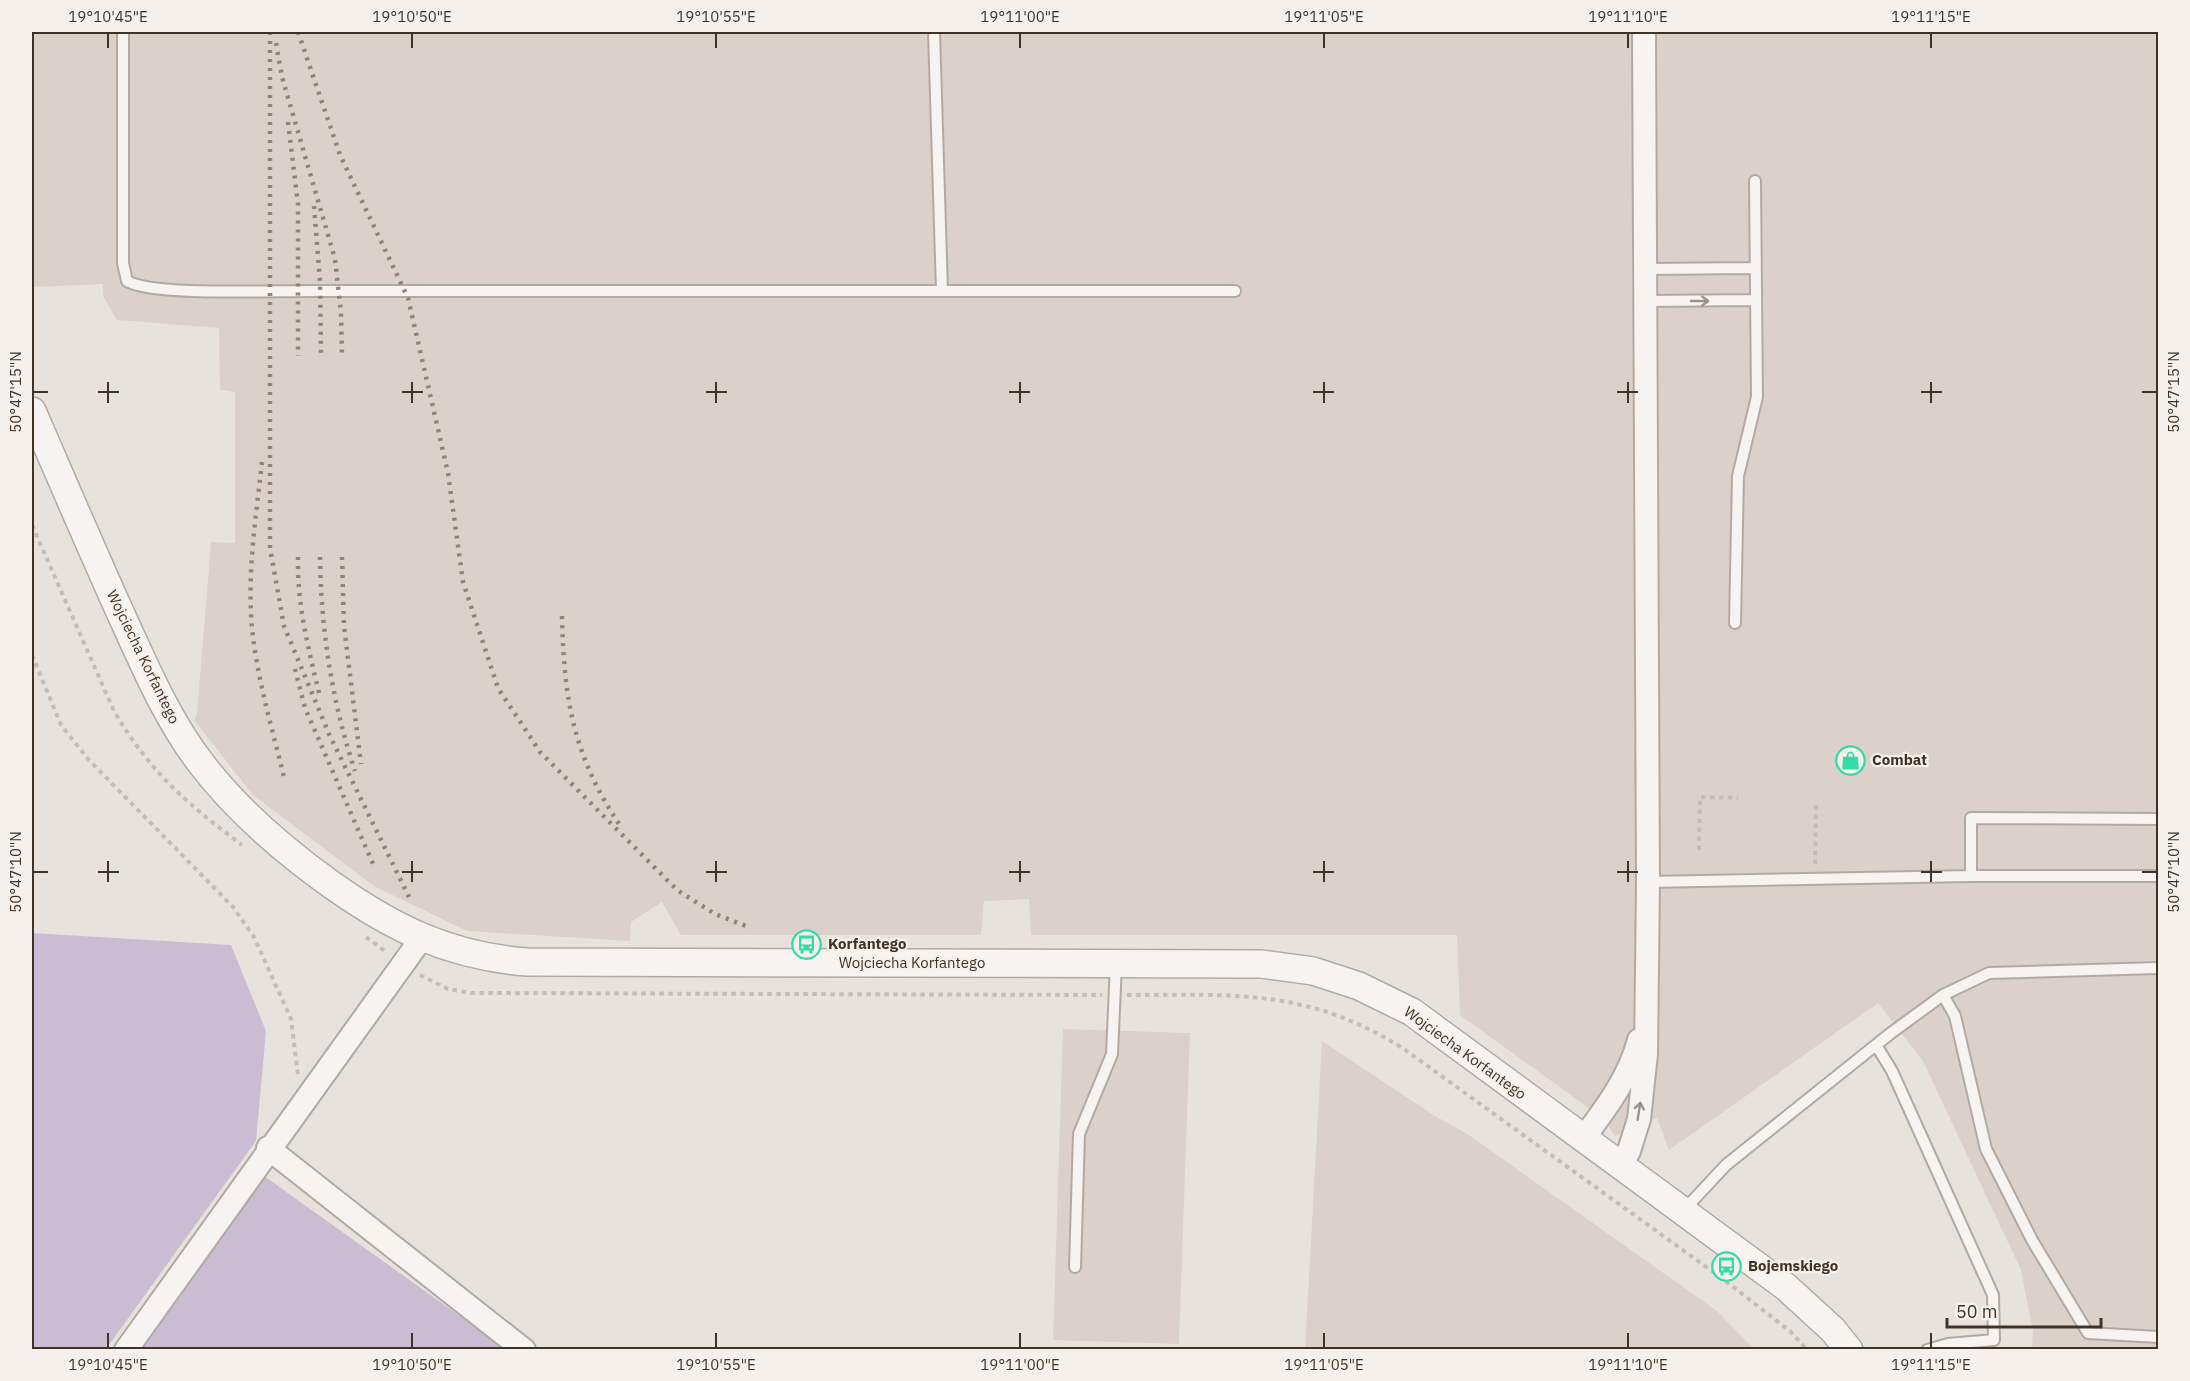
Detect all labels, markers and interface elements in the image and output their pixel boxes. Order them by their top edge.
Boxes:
text: 19°10'45"E [68,7,148,26]
text: 19°10'50"E [372,7,452,26]
text: 19°10'55"E [676,7,756,26]
text: 19°11'00"E [980,7,1060,26]
text: 19°11'05"E [1284,7,1364,26]
text: 19°11'10"E [1588,7,1668,26]
text: 19°11'15"E [1891,7,1971,26]
one-way arrow [1690,295,1710,307]
text: 50°47'15"N [6,351,25,433]
text: 50°47'15"N [2164,351,2183,433]
street label: Wojciecha Korfantego [103,587,184,727]
shop icon: Combat [1835,744,1867,776]
place label: Combat [1872,750,1927,769]
text: 50°47'10"N [6,831,25,913]
text: 50°47'10"N [2164,831,2183,913]
bus stop icon: Korfantego [791,928,823,960]
place label: Korfantego [828,934,906,953]
street label: Wojciecha Korfantego [839,953,985,972]
street label: Wojciecha Korfantego [1400,1002,1530,1103]
one-way arrow [1634,1102,1645,1122]
bus stop icon: Bojemskiego [1711,1250,1743,1282]
place label: Bojemskiego [1748,1256,1838,1275]
scale bar [1947,1291,2102,1329]
text: 50 m [1956,1300,1998,1323]
text: 19°10'45"E [68,1355,148,1374]
text: 19°10'50"E [372,1355,452,1374]
text: 19°10'55"E [676,1355,756,1374]
text: 19°11'00"E [980,1355,1060,1374]
text: 19°11'05"E [1284,1355,1364,1374]
text: 19°11'10"E [1588,1355,1668,1374]
text: 19°11'15"E [1891,1355,1971,1374]

